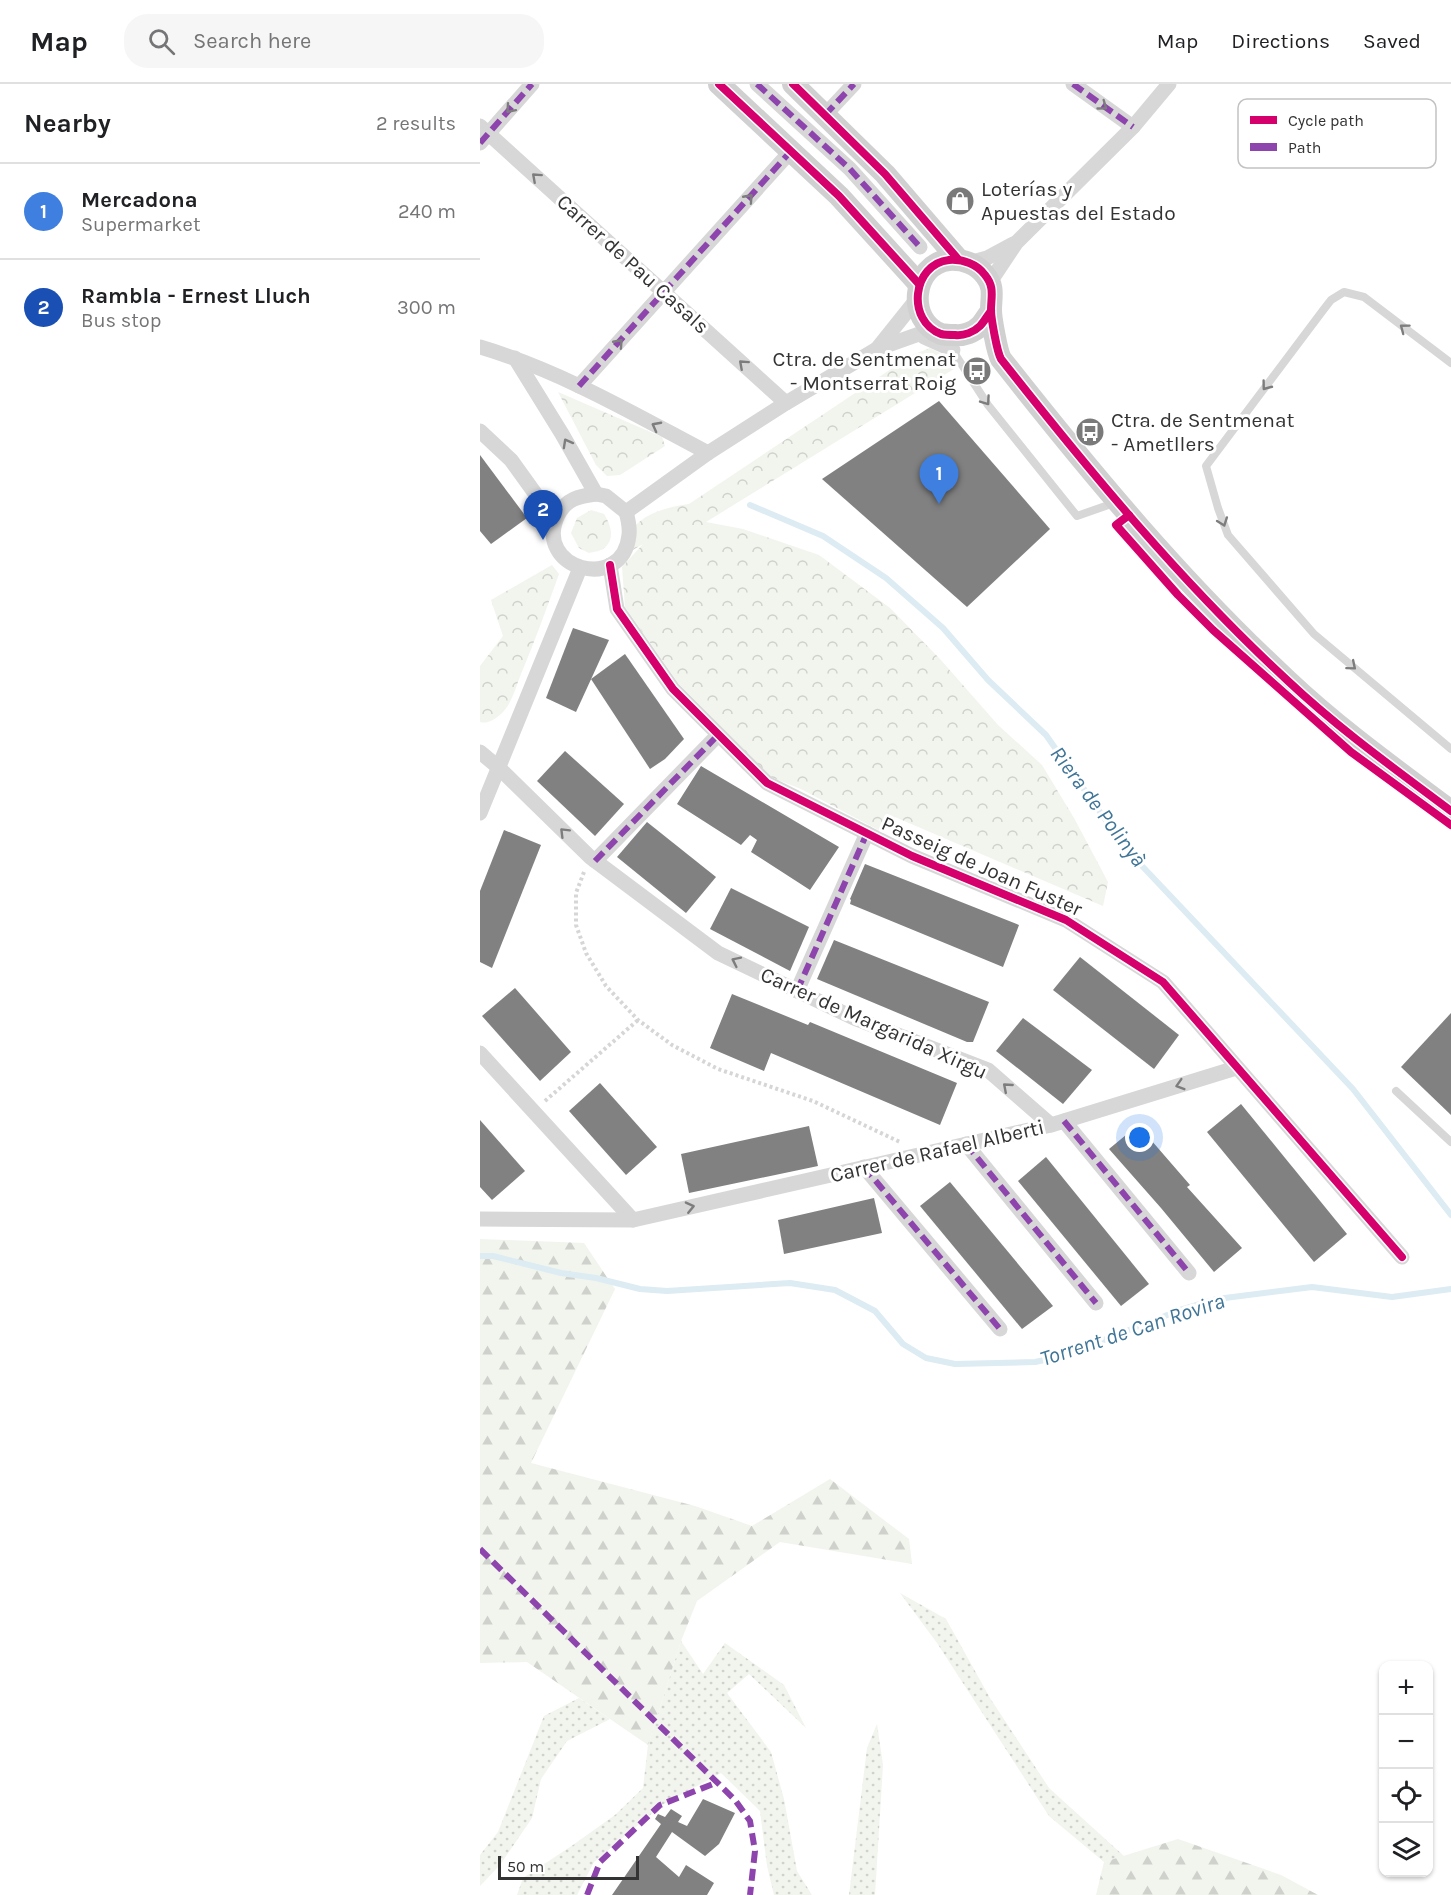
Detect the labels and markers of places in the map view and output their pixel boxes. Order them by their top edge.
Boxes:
place label: Loterías y Apuestas del Estado [981,177,1176,225]
shop icon: Loterías y Apuestas del Estado [944,185,976,217]
place label: Ctra. de Sentmenat - Montserrat Roig [773,347,956,395]
bus stop icon: Ctra. de Sentmenat - Montserrat Roig [961,355,993,387]
place label: Ctra. de Sentmenat - Ametllers [1111,408,1295,456]
bus stop icon: Ctra. de Sentmenat - Ametllers [1074,416,1106,448]
pin: 1 [920,454,958,504]
pin: 2 [524,490,562,540]

